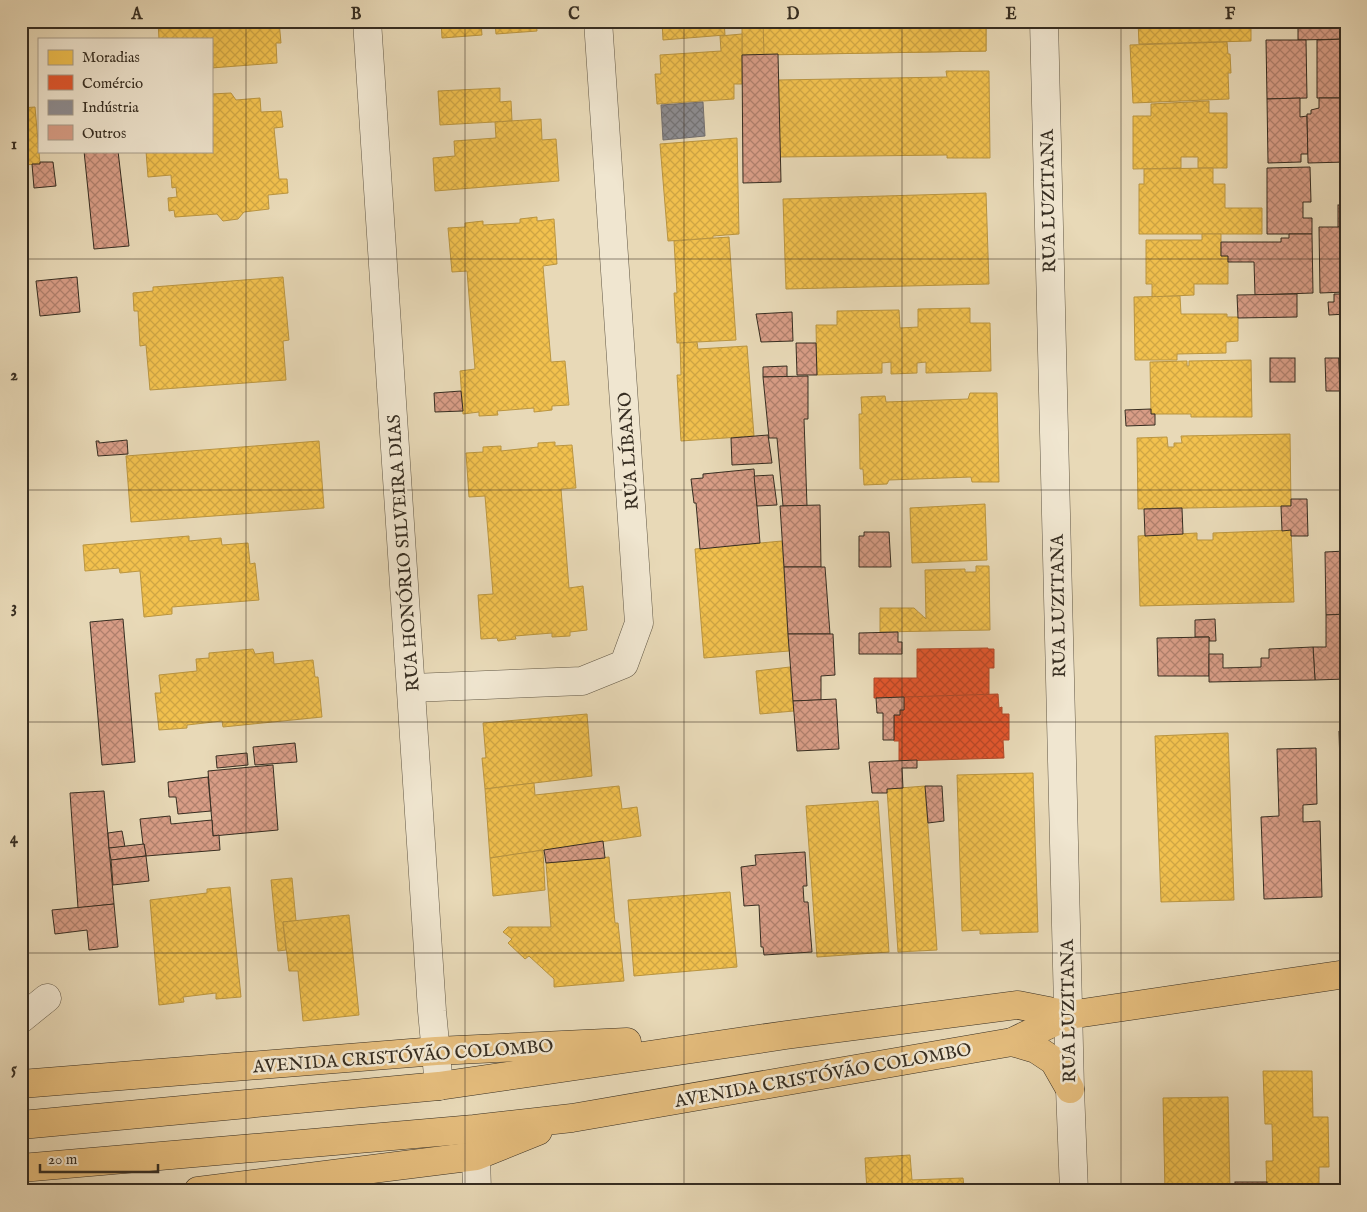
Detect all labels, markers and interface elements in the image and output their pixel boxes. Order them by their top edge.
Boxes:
text: A [131,5,144,25]
text: B [351,5,362,25]
text: C [568,5,580,25]
text: D [787,5,800,25]
text: E [1005,5,1017,25]
text: F [1225,5,1236,25]
legend [38,38,212,152]
text: Moradias [82,48,140,67]
text: Comércio [82,74,143,93]
text: Indústria [82,98,139,117]
text: Outros [82,124,126,143]
street label: RUA LUZITANA [1037,128,1062,273]
text: 1 [11,135,17,155]
text: 2 [10,366,18,386]
street label: RUA LÍBANO [612,391,645,511]
street label: RUA HONÓRIO SILVEIRA DIAS [381,413,426,692]
street label: RUA LUZITANA [1047,533,1072,678]
text: 3 [11,598,17,618]
text: 4 [10,829,19,849]
street label: RUA LUZITANA [1057,938,1082,1083]
street label: AVENIDA CRISTÓVÃO COLOMBO [251,1034,554,1080]
street label: AVENIDA CRISTÓVÃO COLOMBO [672,1037,974,1114]
text: 5 [11,1060,17,1080]
scale bar [40,1142,158,1174]
text: 20 m [48,1150,78,1169]

